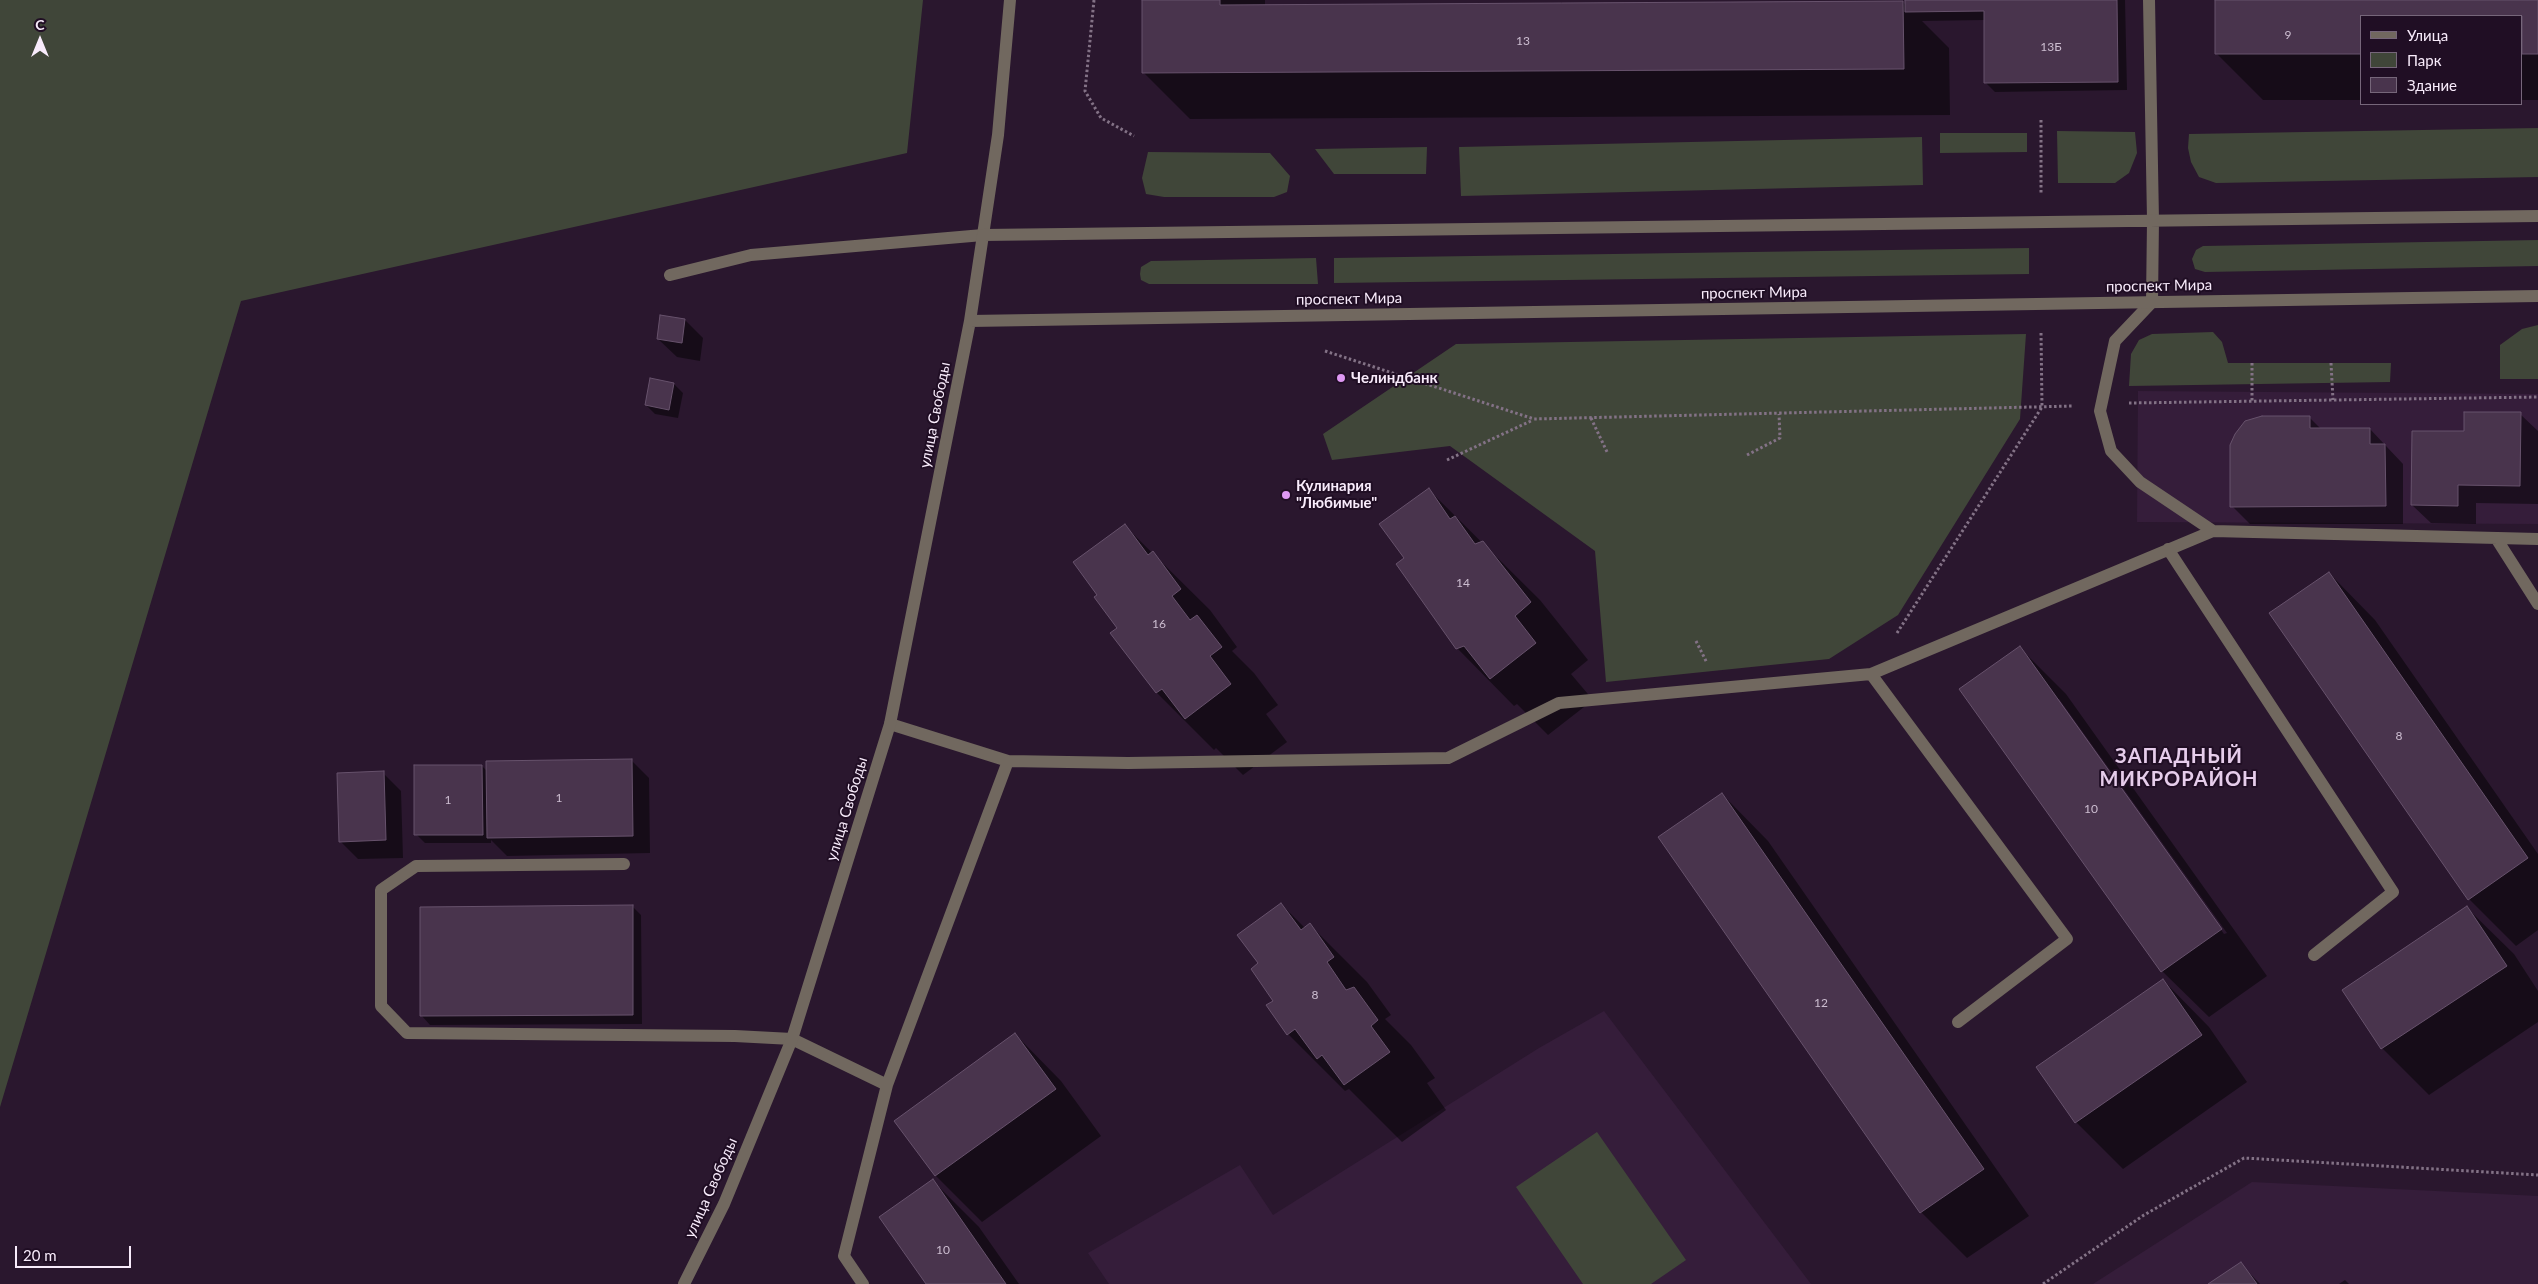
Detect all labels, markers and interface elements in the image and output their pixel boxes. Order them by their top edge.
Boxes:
north arrow [15,15,65,65]
legend [2360,15,2523,105]
text: С [35,16,45,33]
text: Улица [2407,26,2448,44]
house number: 9 [2285,28,2291,42]
house number: 13 [1516,34,1530,48]
house number: 13Б [2040,40,2062,54]
text: Парк [2407,51,2441,69]
text: Здание [2407,76,2457,94]
street label: проспект Мира [2106,276,2212,296]
street label: проспект Мира [1701,283,1807,303]
street label: проспект Мира [1296,289,1402,309]
street label: улица Свободы [916,360,954,470]
place label: Челиндбанк [1351,369,1438,387]
marker: Челиндбанк [1335,372,1347,384]
place label: Кулинария "Любимые" [1296,477,1377,512]
marker: Кулинария "Любимые" [1280,489,1292,501]
house number: 14 [1456,576,1470,590]
house number: 16 [1152,617,1166,631]
house number: 8 [2396,729,2402,743]
district label: ЗАПАДНЫЙ МИКРОРАЙОН [2098,745,2260,792]
street label: улица Свободы [823,755,871,863]
house number: 1 [556,791,562,805]
house number: 1 [445,793,451,807]
house number: 10 [2084,802,2098,816]
house number: 8 [1312,988,1318,1002]
house number: 12 [1814,996,1828,1010]
street label: улица Свободы [681,1135,741,1241]
scale bar [18,1236,134,1268]
house number: 10 [936,1243,950,1257]
text: 20 m [23,1246,57,1264]

